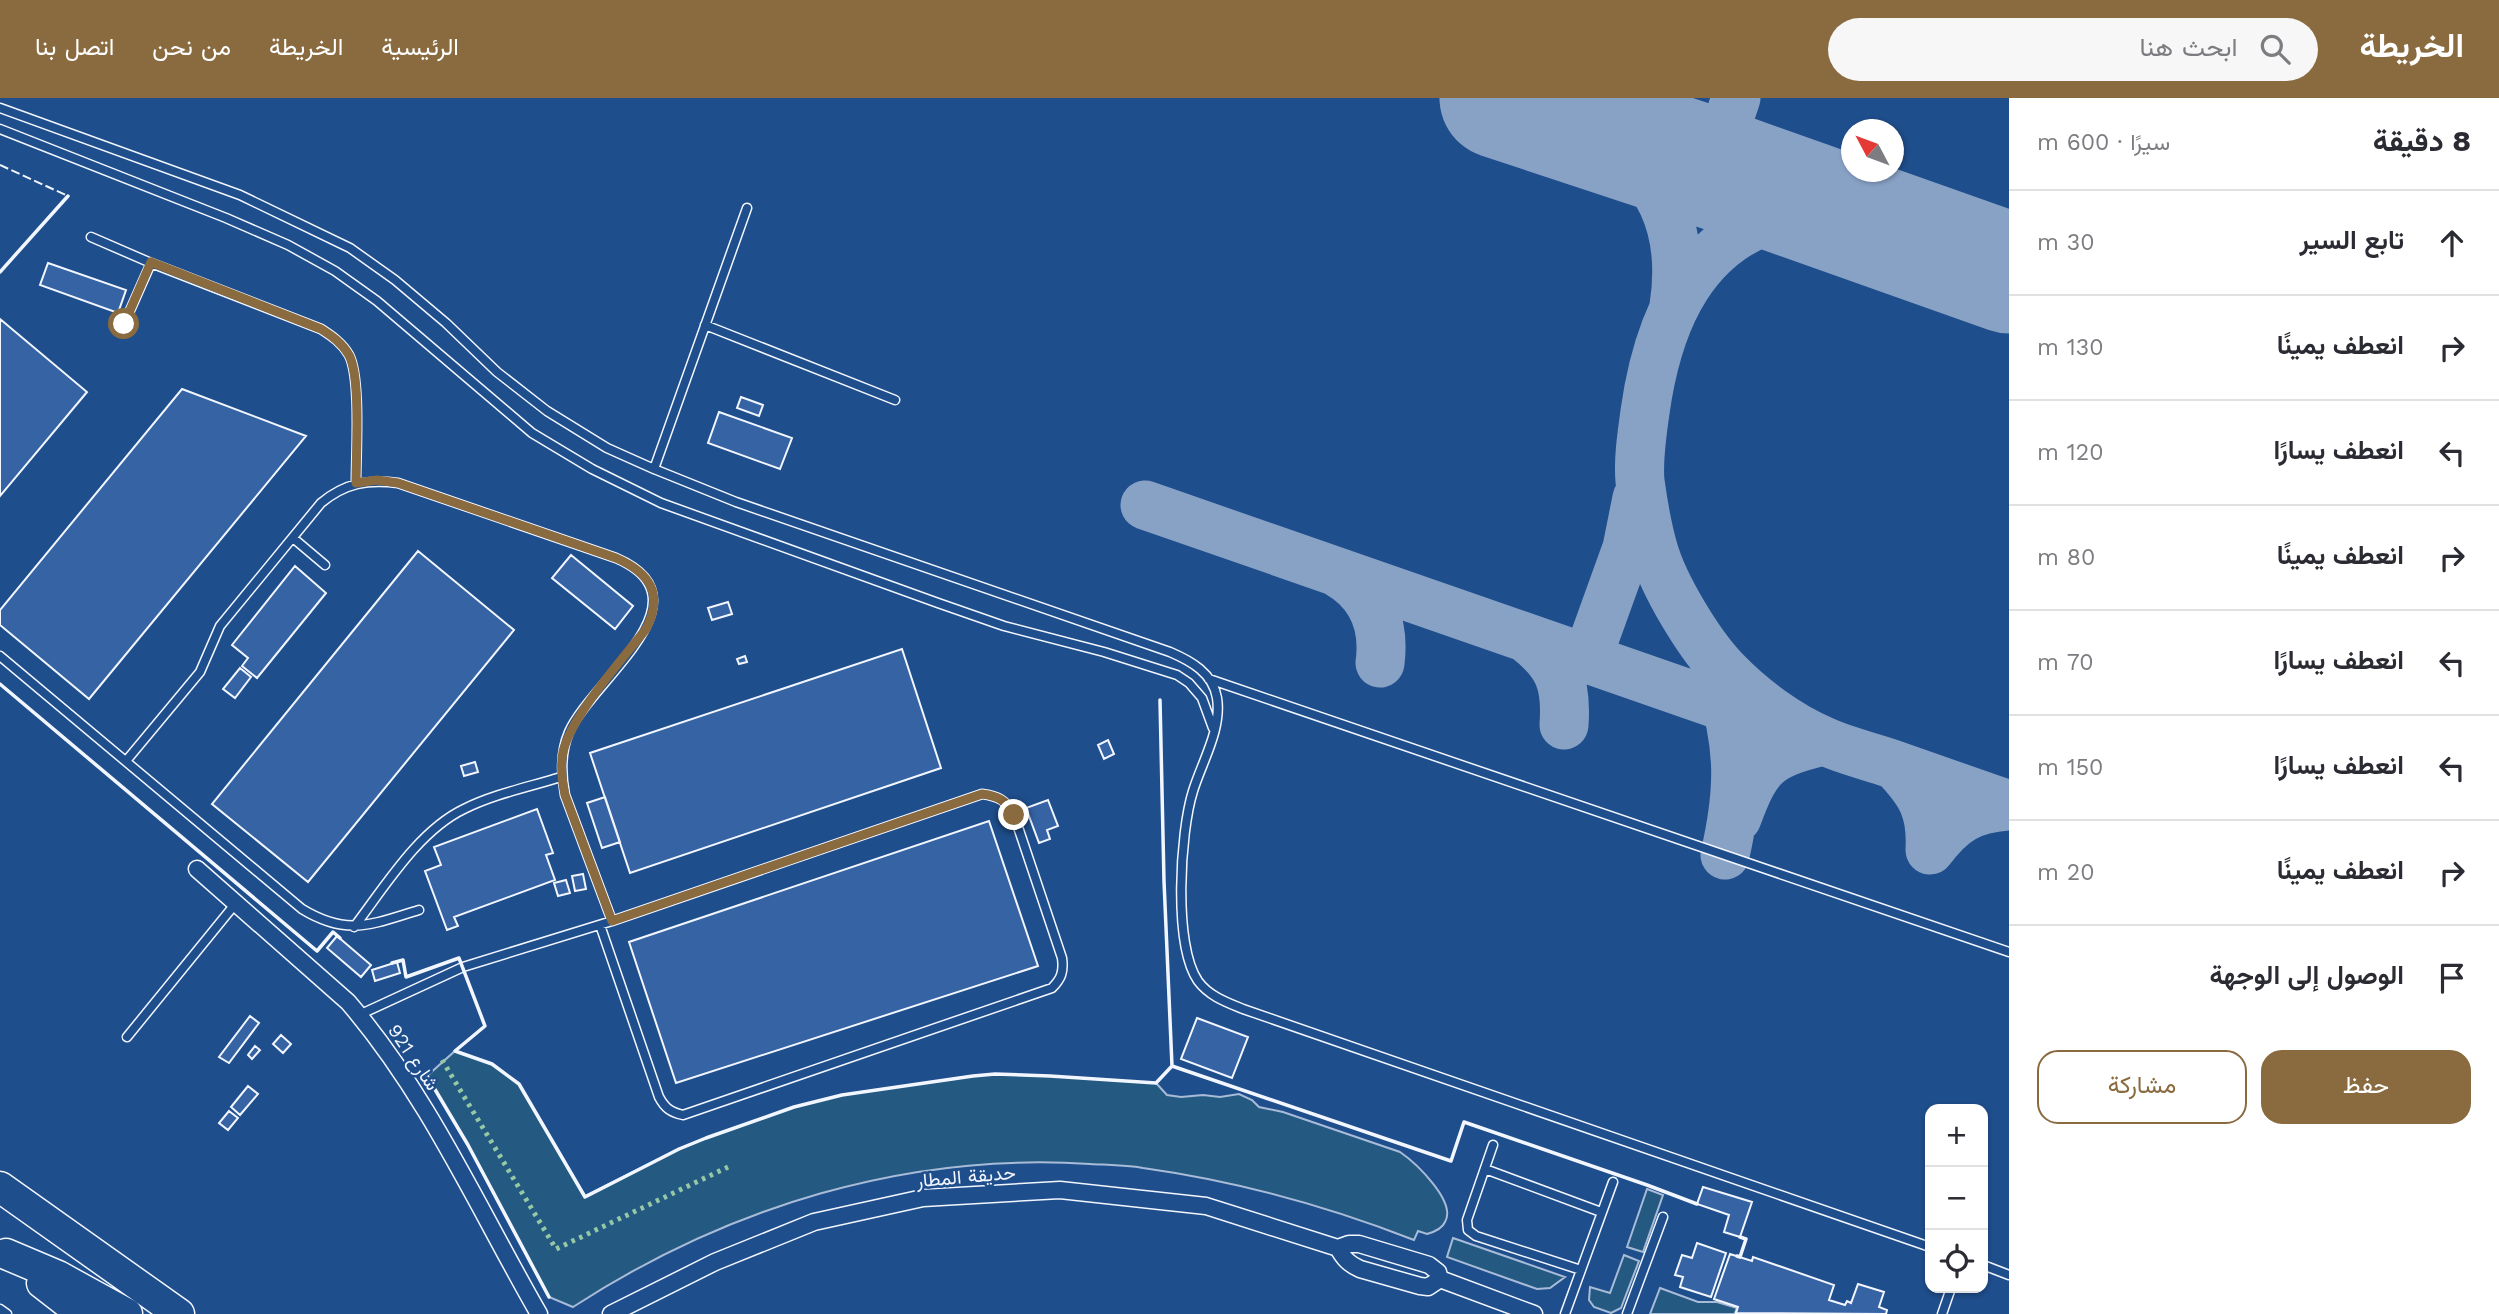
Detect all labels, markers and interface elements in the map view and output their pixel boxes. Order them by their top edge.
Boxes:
search box [1828,18,2318,81]
text: الخريطة [2360,26,2464,65]
icon: search [2256,30,2294,68]
text: ابحث هنا [2139,32,2238,62]
text: اتصل بنا [35,33,114,61]
text: من نحن [152,33,231,61]
text: الخريطة [269,33,343,61]
text: الرئيسية [381,33,459,61]
north arrow [1841,119,1904,182]
text: 8 دقيقة [2373,123,2471,158]
text: سيرًا · 600 m [2037,129,2170,156]
icon: ahead [2433,224,2471,262]
text: تابع السير [2300,225,2404,255]
text: 30 m [2037,229,2094,256]
route start [108,308,139,339]
icon: right [2433,329,2471,367]
text: انعطف يمينًا [2277,330,2404,360]
text: 130 m [2037,334,2103,361]
icon: left [2433,434,2471,472]
text: انعطف يسارًا [2274,435,2404,465]
text: 120 m [2037,439,2103,466]
icon: right [2433,539,2471,577]
text: انعطف يمينًا [2277,540,2404,570]
text: 80 m [2037,544,2095,571]
icon: left [2433,644,2471,682]
text: انعطف يسارًا [2274,645,2404,675]
text: 70 m [2037,649,2094,676]
icon: left [2433,749,2471,787]
text: انعطف يسارًا [2274,750,2404,780]
text: 150 m [2037,754,2103,781]
route end [998,799,1029,830]
icon: right [2433,854,2471,892]
text: انعطف يمينًا [2277,855,2404,885]
text: 20 m [2037,859,2094,886]
icon: arrive [2433,959,2471,997]
text: الوصول إلى الوجهة [2209,960,2404,990]
street label: شارع 921 [382,1020,444,1095]
button: مشاركة [2037,1050,2247,1124]
button: حفظ [2261,1050,2471,1124]
map controls [1925,1104,1988,1293]
button: + [1925,1104,1988,1167]
street label: حديقة المطار [914,1161,1017,1192]
button: − [1925,1167,1988,1230]
button: locate [1925,1230,1988,1293]

